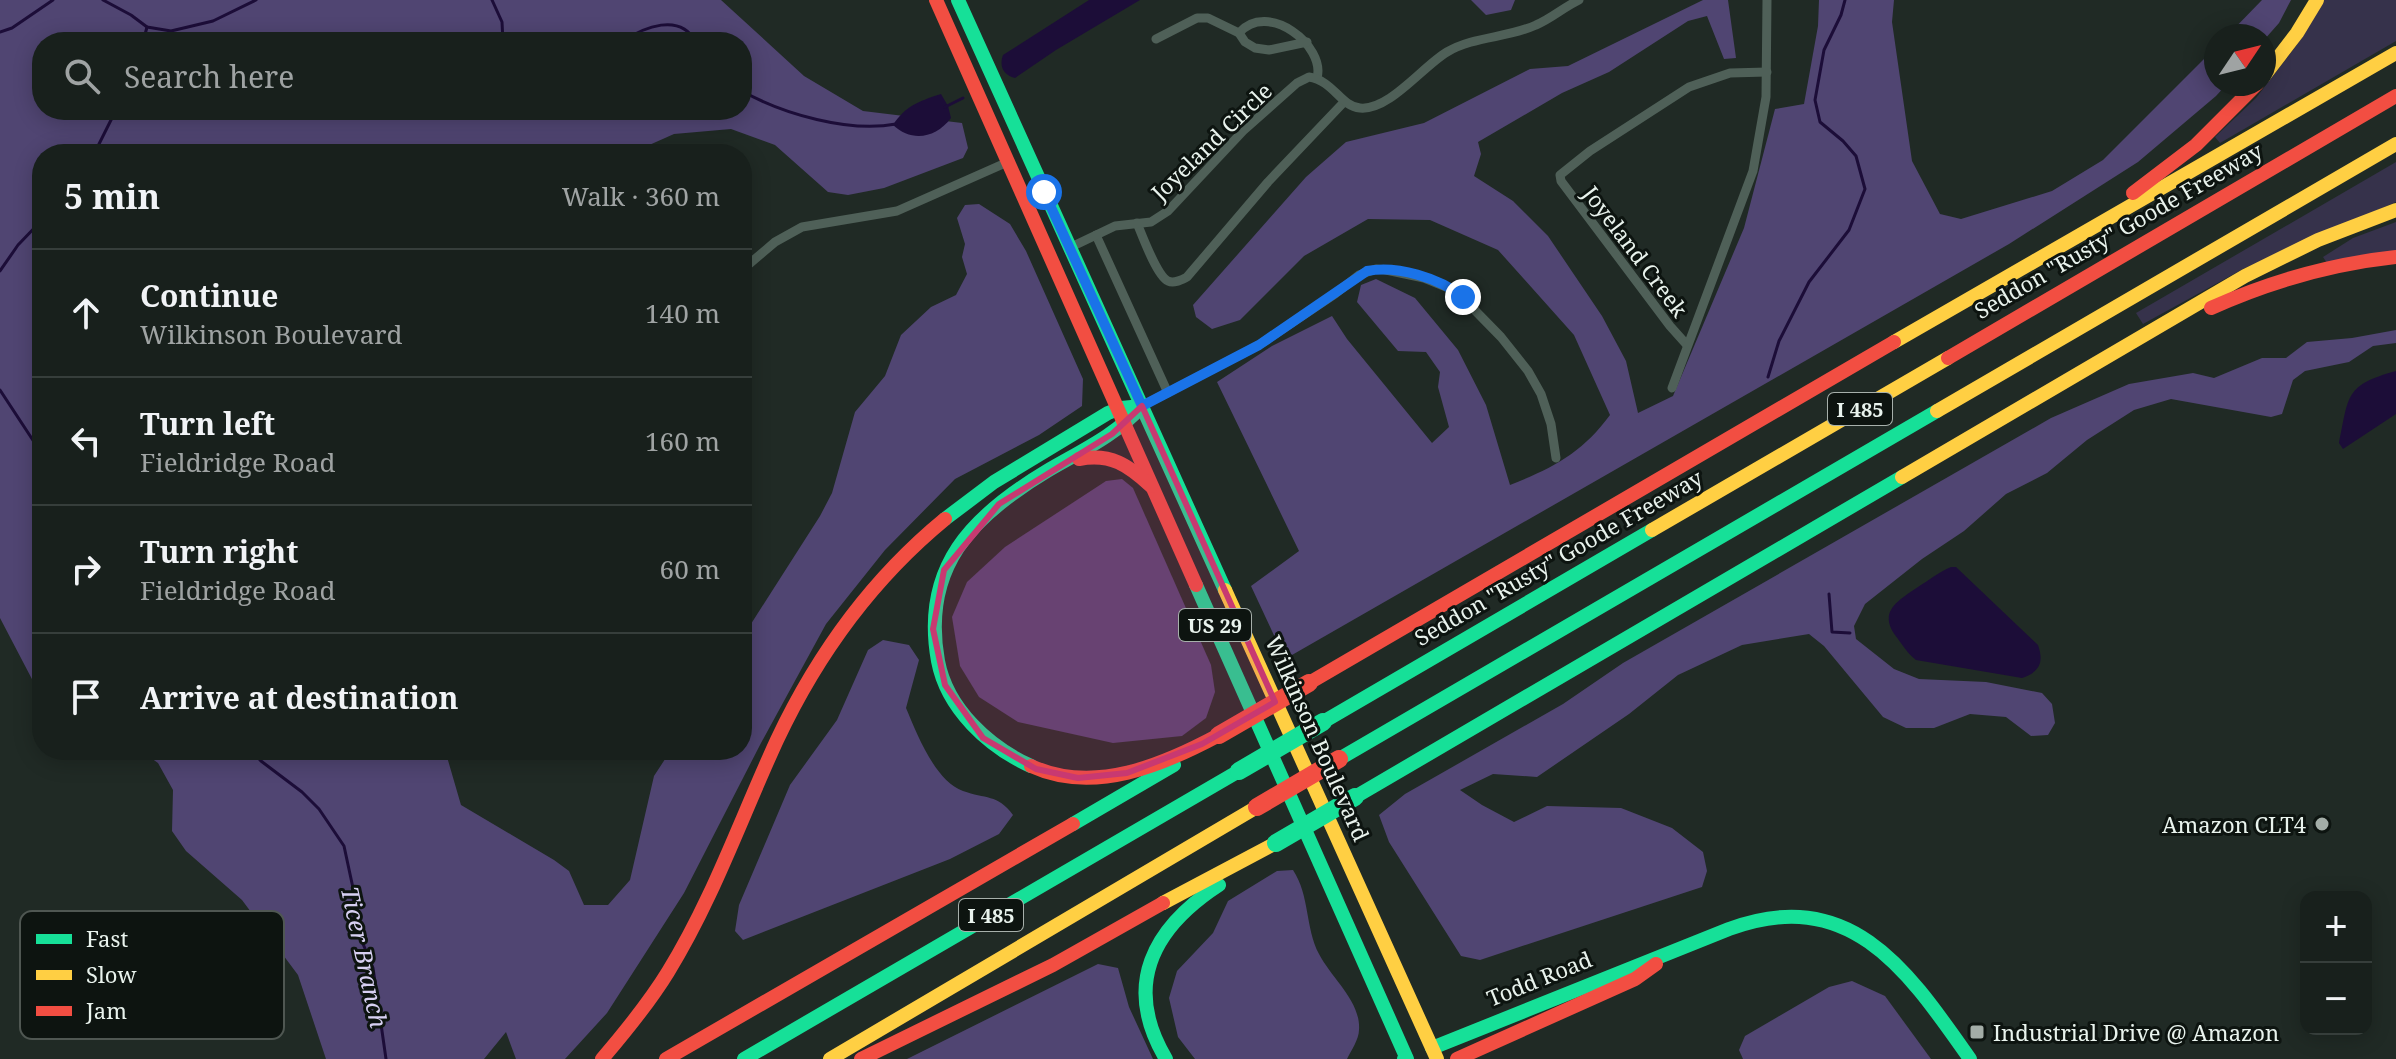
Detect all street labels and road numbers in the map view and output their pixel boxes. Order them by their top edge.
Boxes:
street label: Joyeland Circle [1143,76,1278,207]
street label: Seddon "Rusty" Goode Freeway [1969,135,2268,325]
street label: Joyeland Creek [1576,178,1695,323]
road number: I 485 [1828,393,1892,425]
street label: Seddon "Rusty" Goode Freeway [1409,462,1708,652]
road number: US 29 [1179,609,1251,641]
street label: Wilkinson Boulevard [1259,630,1377,846]
road number: I 485 [959,899,1023,931]
street label: Todd Road [1482,943,1596,1013]

